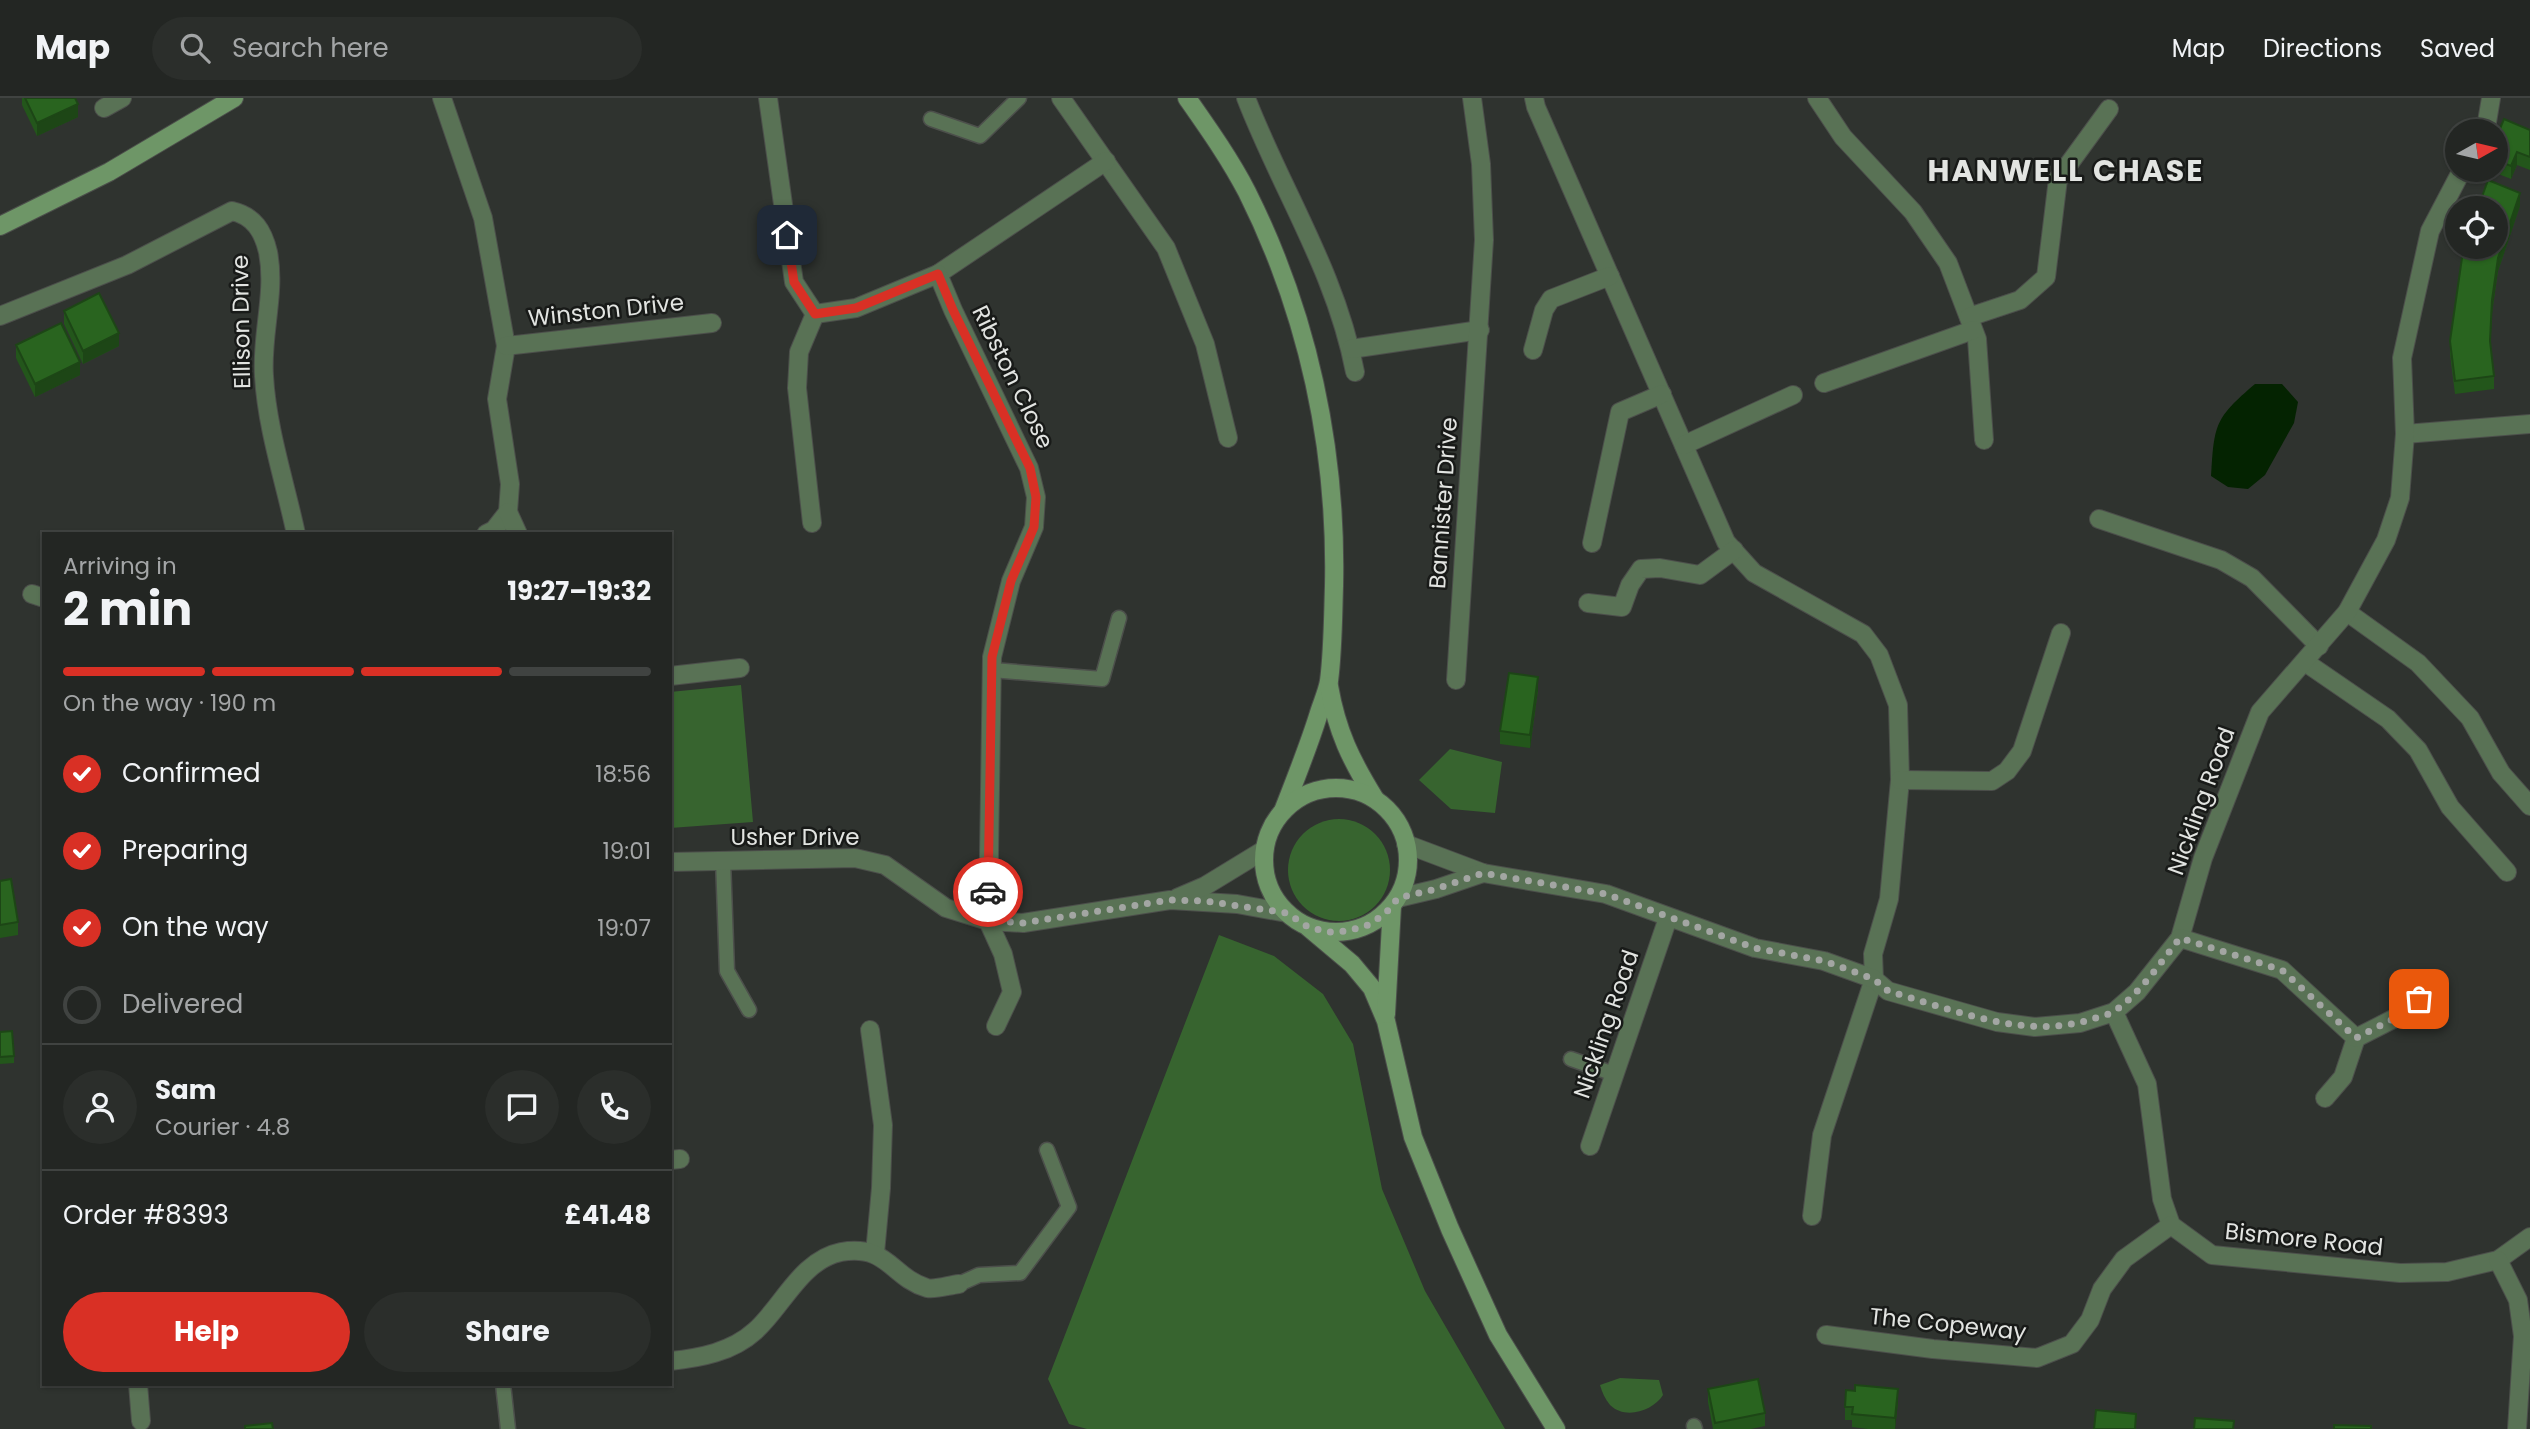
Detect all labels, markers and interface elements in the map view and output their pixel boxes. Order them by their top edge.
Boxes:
search box [152,17,642,80]
text: Map [35,24,110,71]
icon: search [176,29,214,67]
text: Search here [232,30,389,66]
text: Map [2172,32,2225,65]
text: Directions [2263,32,2382,65]
text: Saved [2420,32,2495,65]
north arrow [2445,119,2508,182]
map controls [2445,119,2508,259]
district label: HANWELL CHASE [1928,149,2204,192]
button: locate [2445,196,2508,259]
pin [757,205,817,265]
icon: home [768,216,806,254]
street label: Ellison Drive [224,255,258,389]
street label: Winston Drive [527,286,685,334]
street label: Ribston Close [965,300,1061,454]
street label: Bannister Drive [1421,416,1465,590]
text: Arriving in [63,550,177,582]
text: 19:27–19:32 [507,573,651,609]
text: 2 min [63,577,192,641]
text: On the way · 190 m [63,687,276,719]
street label: Nickling Road [2159,723,2243,879]
icon: check [63,755,101,793]
text: Confirmed [122,755,260,791]
text: 18:56 [595,758,651,790]
street label: Usher Drive [731,821,859,853]
icon: check [63,832,101,870]
text: Preparing [122,832,248,868]
text: 19:01 [602,835,651,867]
courier [953,857,1023,927]
icon: car [969,873,1007,911]
icon: check [63,909,101,947]
text: On the way [122,909,269,945]
text: 19:07 [597,912,651,944]
street label: Nickling Road [1566,945,1646,1103]
pin [2389,969,2449,1029]
icon: bag [2400,980,2438,1018]
text: Delivered [122,986,243,1022]
button: person [63,1070,137,1144]
button: chat [485,1070,559,1144]
button: phone [577,1070,651,1144]
text: Sam [155,1072,216,1108]
text: Courier · 4.8 [155,1111,290,1143]
text: Order #8393 [63,1197,229,1233]
text: £41.48 [565,1197,651,1233]
street label: Bismore Road [2223,1215,2385,1263]
button: Help [63,1292,350,1372]
button: Share [364,1292,651,1372]
street label: The Copeway [1868,1300,2028,1348]

